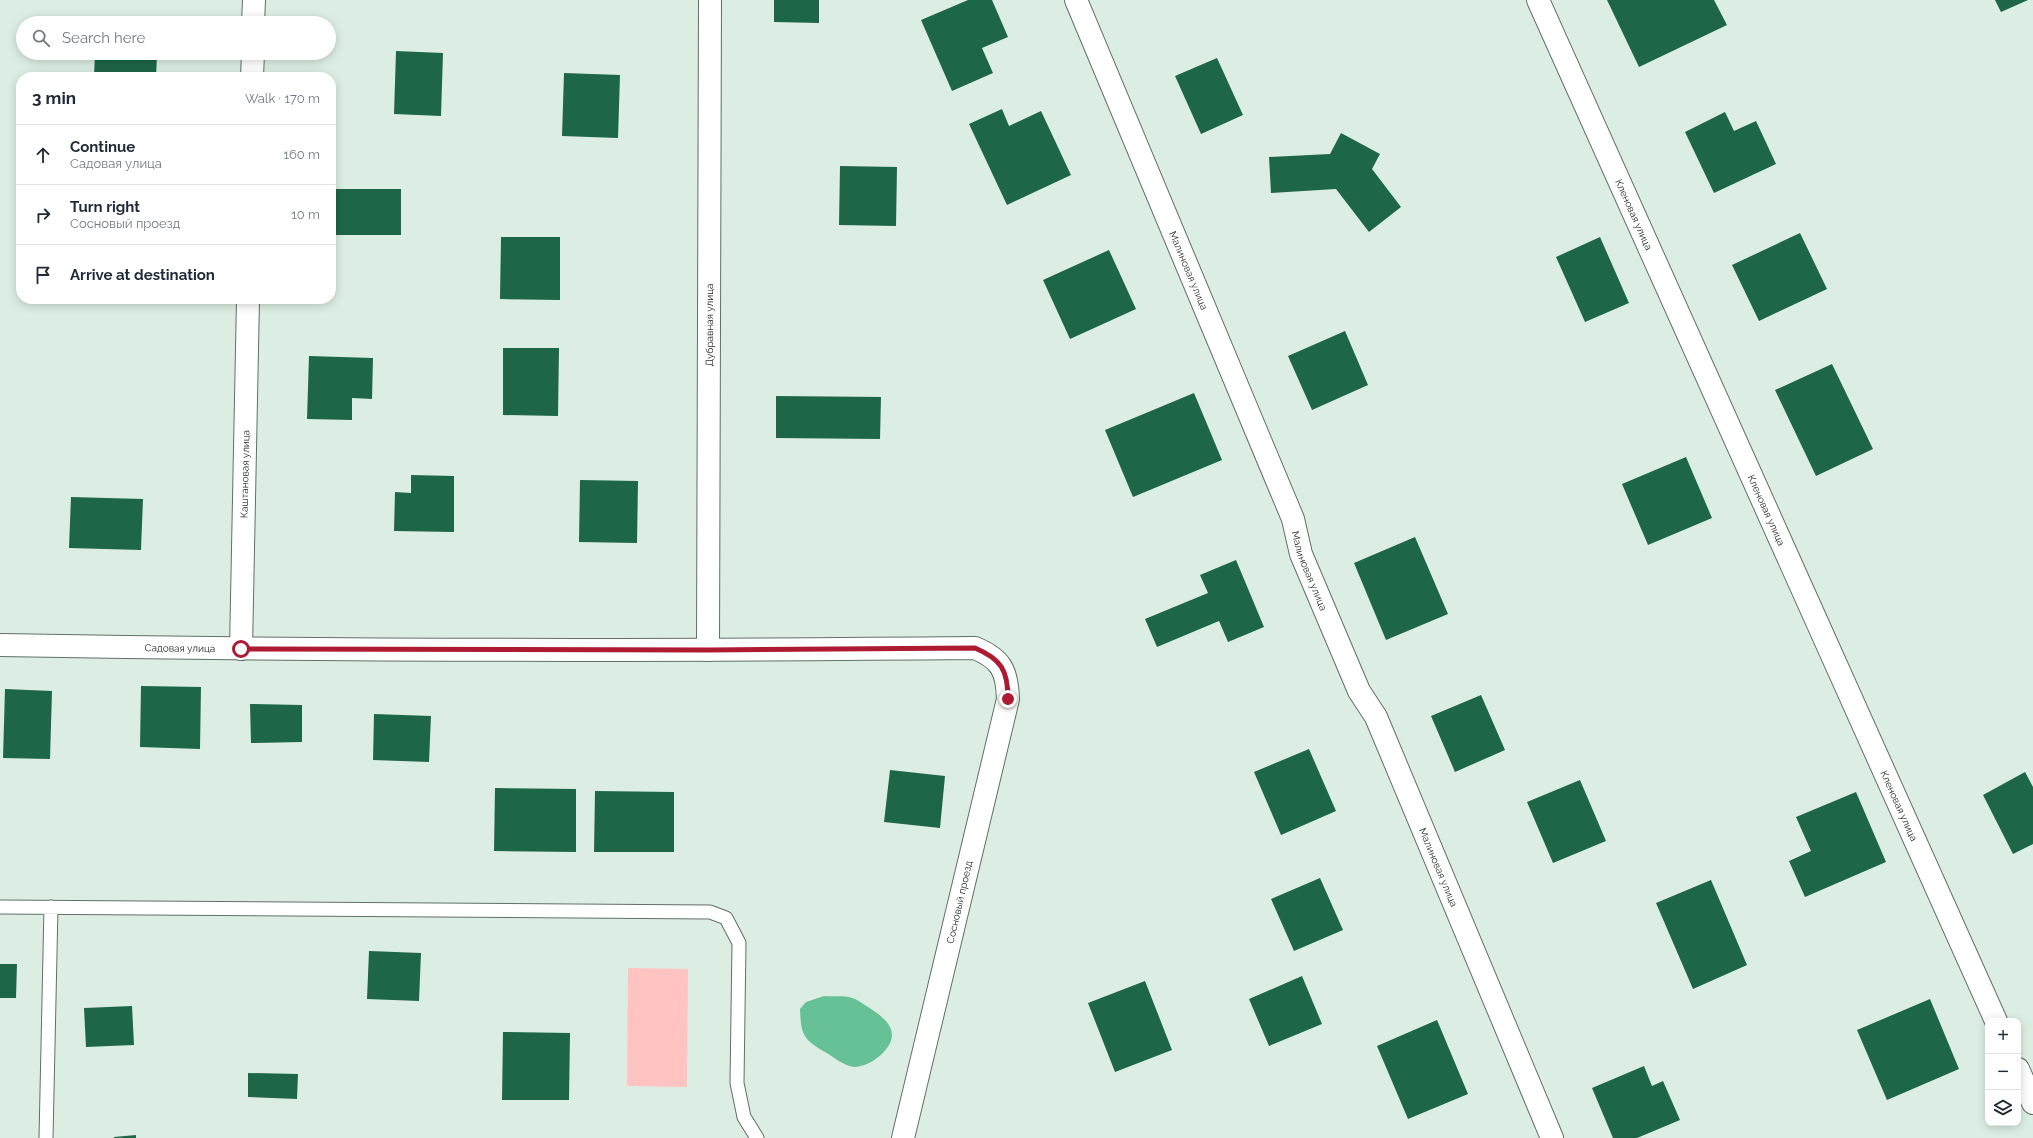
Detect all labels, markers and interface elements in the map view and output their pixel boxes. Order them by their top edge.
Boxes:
search box [16,16,336,60]
icon: search [30,27,52,49]
text: Search here [62,29,145,47]
text: 3 min [32,88,76,108]
text: Walk · 170 m [245,91,320,106]
text: Continue [70,138,135,156]
icon: ahead [32,144,54,166]
text: 160 m [283,147,320,162]
text: Садовая улица [70,156,162,171]
street label: Кленовая улица [1613,178,1654,252]
text: Turn right [70,198,140,216]
icon: right [32,204,54,226]
text: 10 m [291,207,320,222]
text: Сосновый проезд [70,216,180,231]
street label: Малиновая улица [1167,230,1210,312]
icon: arrive [32,264,54,286]
text: Arrive at destination [70,266,215,284]
street label: Дубравная улица [704,283,715,367]
street label: Каштановая улица [239,430,251,518]
street label: Кленовая улица [1746,473,1787,547]
street label: Малиновая улица [1290,530,1329,612]
route start [232,640,250,658]
street label: Садовая улица [145,642,215,654]
route end [999,690,1017,708]
street label: Кленовая улица [1878,769,1920,843]
street label: Малиновая улица [1417,826,1460,908]
street label: Сосновый проезд [945,859,974,945]
map controls [1985,1018,2021,1126]
button: + [1985,1018,2021,1054]
button: − [1985,1054,2021,1090]
button: layers [1985,1090,2021,1126]

